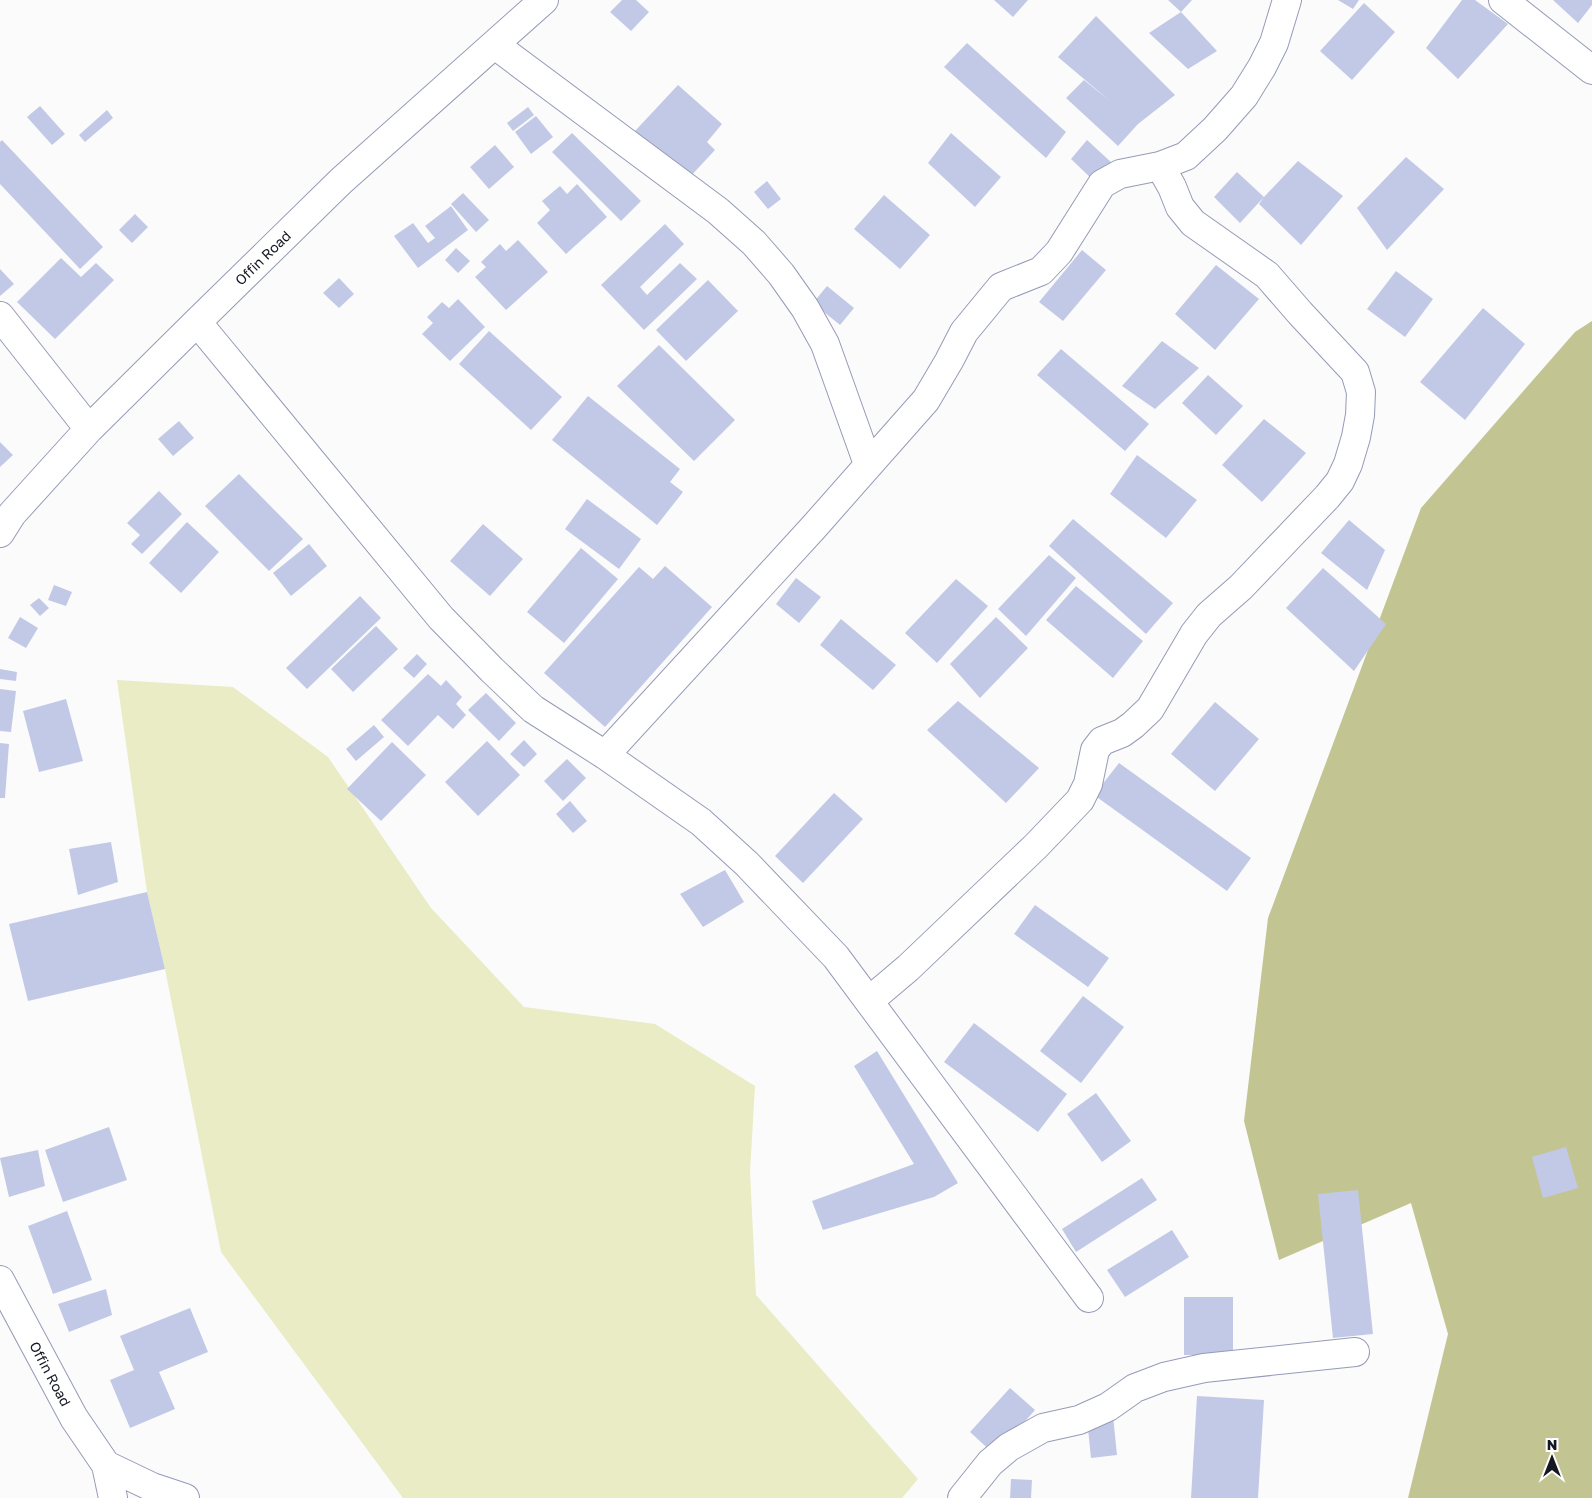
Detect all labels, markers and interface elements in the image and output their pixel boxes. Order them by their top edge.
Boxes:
street label: Offin Road [231,227,294,288]
street label: Offin Road [26,1338,75,1409]
north arrow [1527,1433,1577,1483]
text: N [1547,1436,1557,1453]

